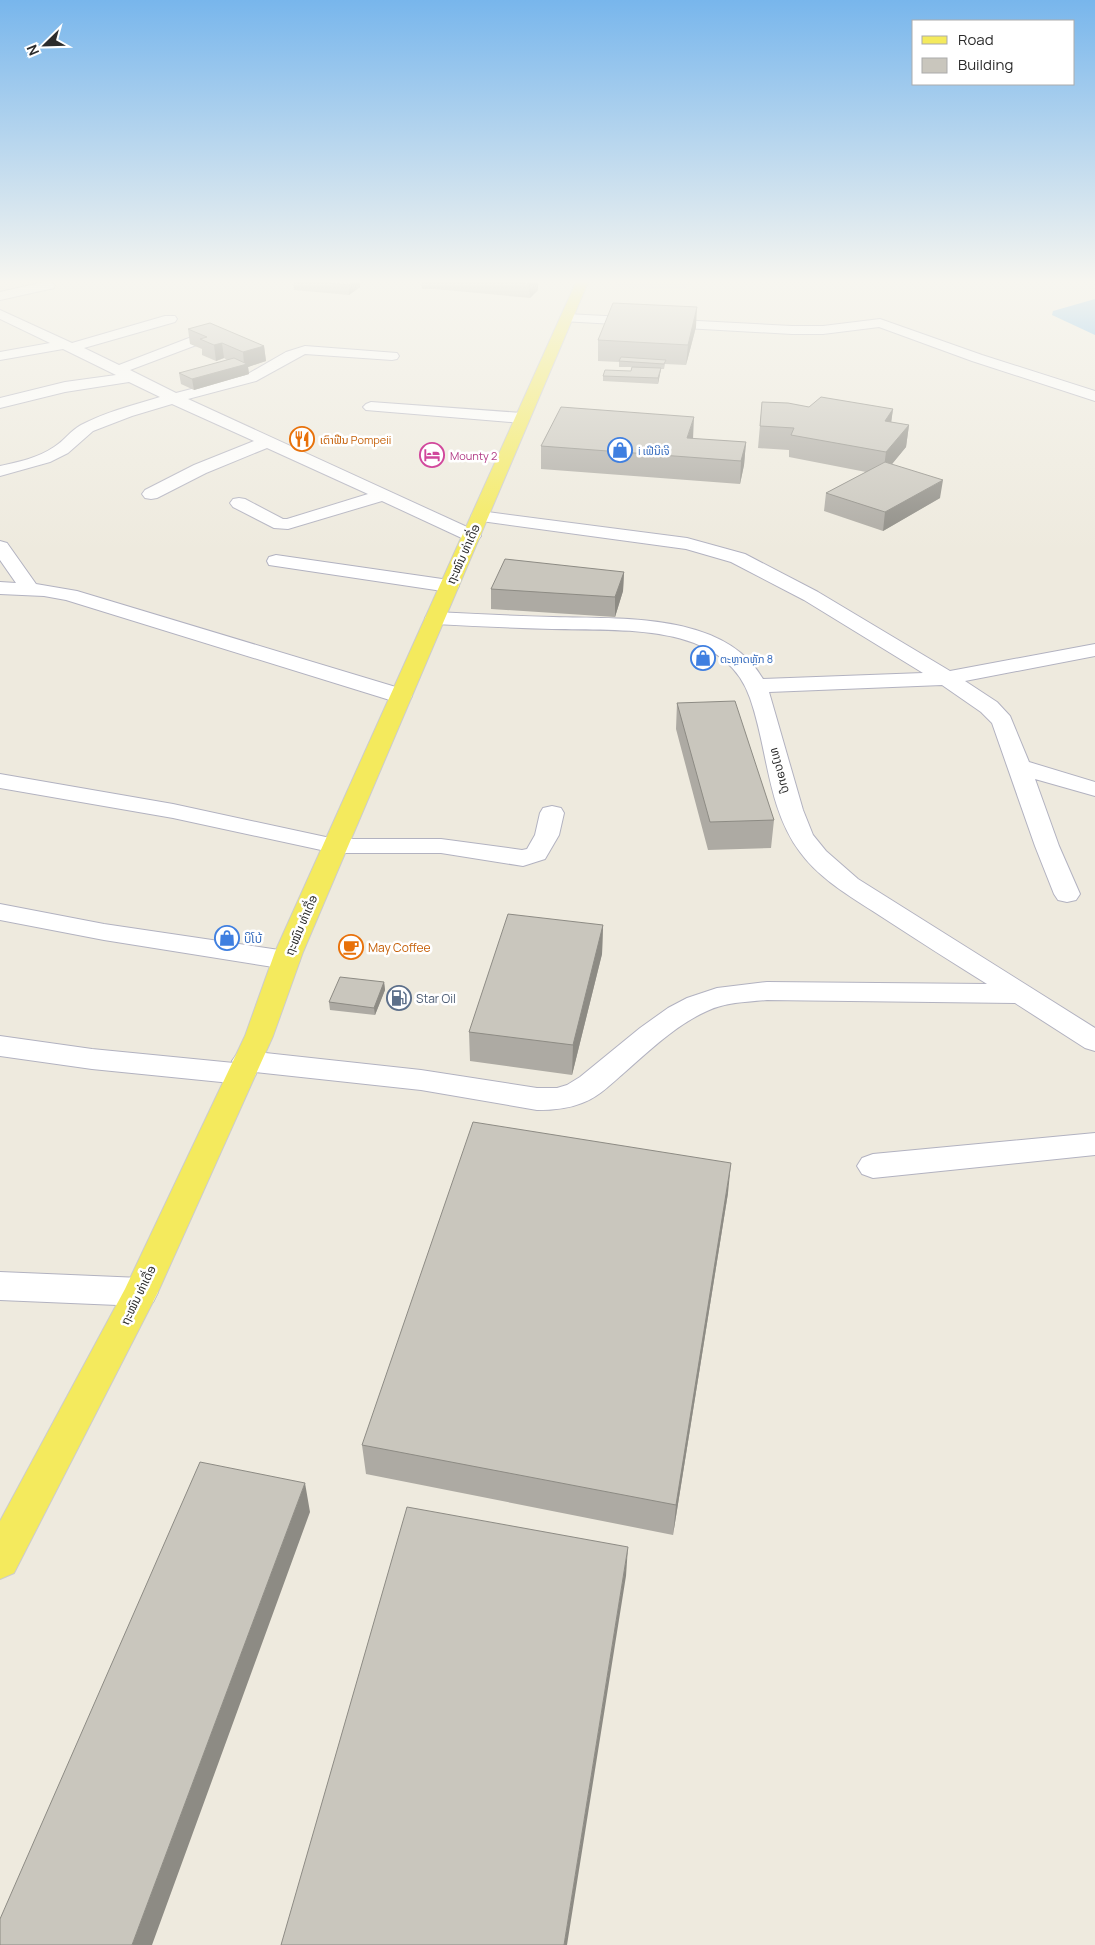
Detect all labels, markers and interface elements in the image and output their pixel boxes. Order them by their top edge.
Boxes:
north arrow [20,20,70,70]
legend [912,20,1075,85]
text: Road [958,29,994,50]
text: N [22,42,43,59]
text: Building [958,54,1013,75]
restaurant icon: ເຕົາຟືນ Pompeii [289,426,315,452]
place label: ເຕົາຟືນ Pompeii [320,432,391,447]
shop icon: i ເຟີນີເຈີ [607,437,633,463]
hotel icon: Mounty 2 [419,442,445,468]
place label: i ເຟີນີເຈີ [638,443,670,458]
place label: Mounty 2 [450,448,497,463]
street label: ຖະໝົນ ທ່າເດື່ອ [441,521,484,587]
shop icon: ຕະຫຼາດຫຼັກ 8 [690,645,716,671]
place label: ຕະຫຼາດຫຼັກ 8 [720,651,773,666]
street label: ທາງດອນດູ [767,745,795,795]
street label: ຖະໝົນ ທ່າເດື່ອ [280,892,321,958]
shop icon: ບິໂບ້ [214,925,240,951]
place label: ບິໂບ້ [244,930,262,947]
cafe icon: May Coffee [338,934,364,960]
place label: May Coffee [368,939,431,956]
fuel station icon: Star Oil [386,985,412,1011]
place label: Star Oil [416,990,456,1007]
street label: ຖະໝົນ ທ່າເດື່ອ [115,1262,160,1328]

